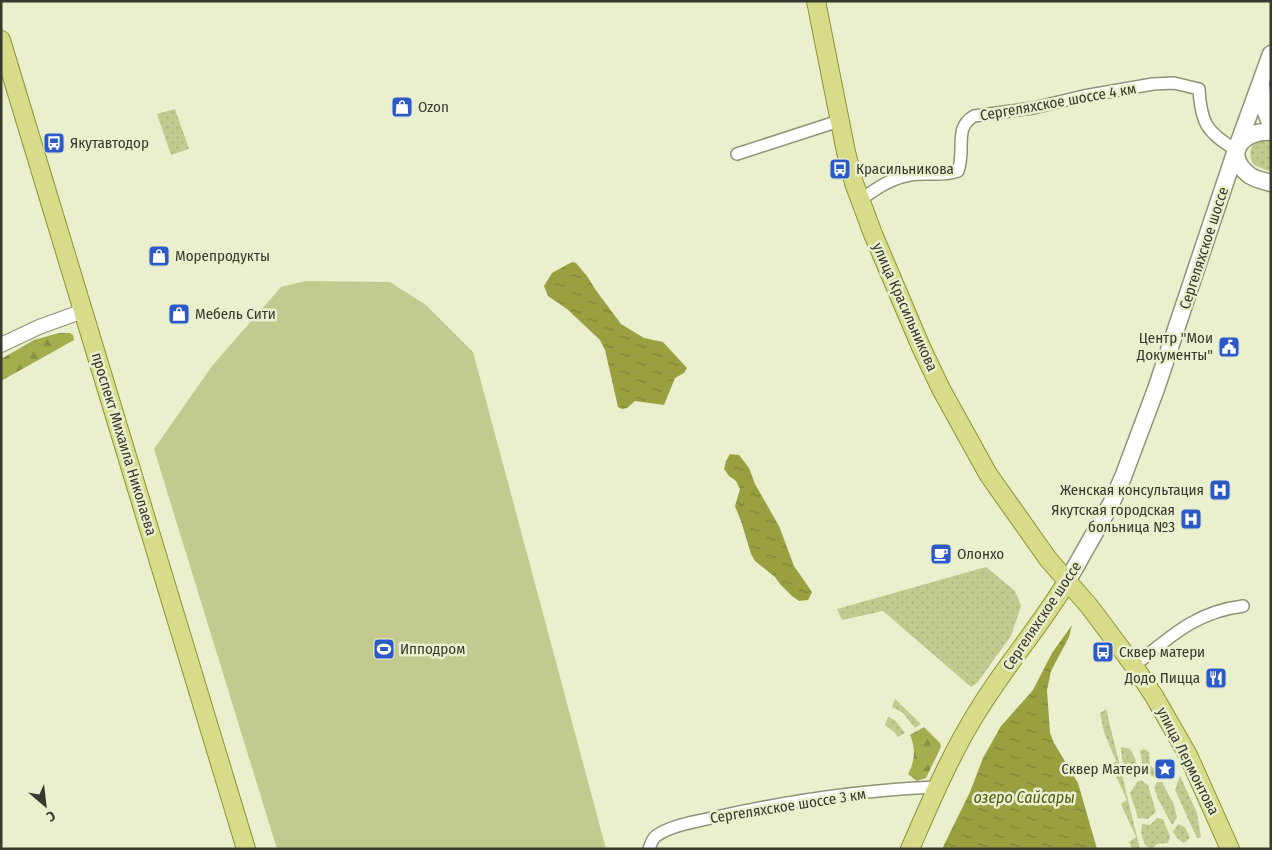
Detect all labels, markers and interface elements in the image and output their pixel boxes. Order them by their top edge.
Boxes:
street label: Сергеляхское шоссе 4 км [979,79,1137,125]
shop icon: Ozon [390,95,414,119]
place label: Ozon [418,98,449,116]
bus stop icon: Якутавтодор [42,131,66,155]
place label: Якутавтодор [70,134,149,152]
bus stop icon: Красильникова [828,157,852,181]
place label: Красильникова [856,160,954,178]
street label: Сергеляхское шоссе [1176,185,1232,311]
street label: улица Красильникова [869,240,941,374]
shop icon: Морепродукты [147,244,171,268]
place label: Морепродукты [175,247,270,265]
shop icon: Мебель Сити [167,302,191,326]
place label: Мебель Сити [195,305,276,323]
place label: Центр "Мои Документы" [1136,329,1213,364]
public building icon: Центр "Мои Документы" [1217,335,1241,359]
street label: проспект Михаила Николаева [88,350,160,538]
hospital icon: Женская консультация [1208,478,1232,502]
place label: Женская консультация [1060,481,1204,499]
place label: Якутская городская больница №3 [1051,501,1175,536]
hospital icon: Якутская городская больница №3 [1179,507,1203,531]
cafe icon: Олонхо [929,542,953,566]
place label: Олонхо [957,545,1004,563]
street label: Сергеляхское шоссе [999,558,1085,674]
sports icon: Ипподром [372,637,396,661]
place label: Ипподром [400,640,465,658]
bus stop icon: Сквер матери [1091,640,1115,664]
place label: Сквер матери [1119,643,1205,661]
restaurant icon: Додо Пицца [1204,666,1228,690]
place label: Додо Пицца [1124,669,1200,687]
street label: улица Лермонтова [1153,704,1223,818]
place icon: Сквер Матери [1153,757,1177,781]
place label: Сквер Матери [1061,760,1149,778]
north arrow [20,780,70,830]
street label: Сергеляхское шоссе 3 км [709,785,867,827]
water label: озеро Сайсары [973,788,1075,807]
text: С [43,807,58,826]

